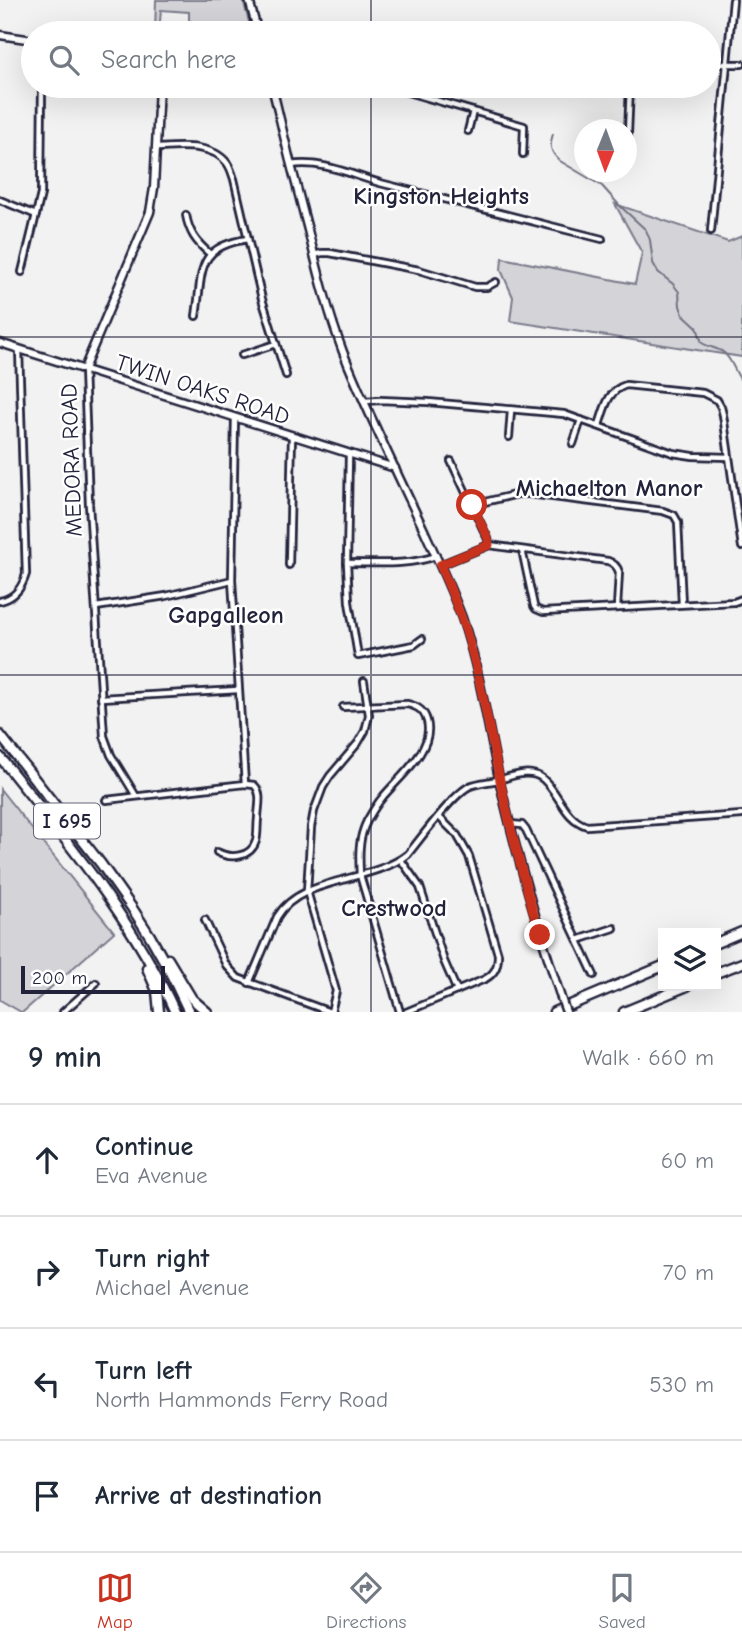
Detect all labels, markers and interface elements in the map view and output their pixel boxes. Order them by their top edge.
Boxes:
search box [21,21,721,98]
icon: search [45,41,83,79]
text: Search here [101,45,236,75]
north arrow [574,119,637,182]
district label: Kingston Heights [353,182,529,210]
street label: TWIN OAKS ROAD [112,349,293,430]
street label: MEDORA ROAD [55,383,88,537]
district label: Michaelton Manor [516,474,703,502]
route start [456,489,487,520]
district label: Gapgalleon [168,601,284,629]
road number: I 695 [34,804,100,838]
district label: Crestwood [341,894,447,922]
route end [524,919,555,950]
map controls [658,928,721,991]
button: layers [658,928,721,991]
scale bar [21,963,164,995]
text: 200 m [32,967,87,989]
text: 9 min [28,1040,102,1075]
text: Walk · 660 m [583,1044,714,1071]
text: Continue [95,1132,193,1162]
icon: ahead [28,1141,66,1179]
text: 60 m [661,1147,714,1174]
text: Eva Avenue [95,1162,208,1189]
text: Turn right [95,1244,209,1274]
icon: right [28,1253,66,1291]
text: 70 m [662,1259,714,1286]
text: Michael Avenue [95,1274,249,1301]
text: Turn left [95,1356,192,1386]
icon: left [28,1365,66,1403]
text: 530 m [649,1371,714,1398]
text: North Hammonds Ferry Road [95,1386,388,1413]
icon: arrive [28,1477,66,1515]
text: Arrive at destination [95,1481,322,1511]
tab: Map [96,1569,134,1633]
tab: Directions [326,1569,406,1633]
tab: Saved [599,1569,646,1633]

